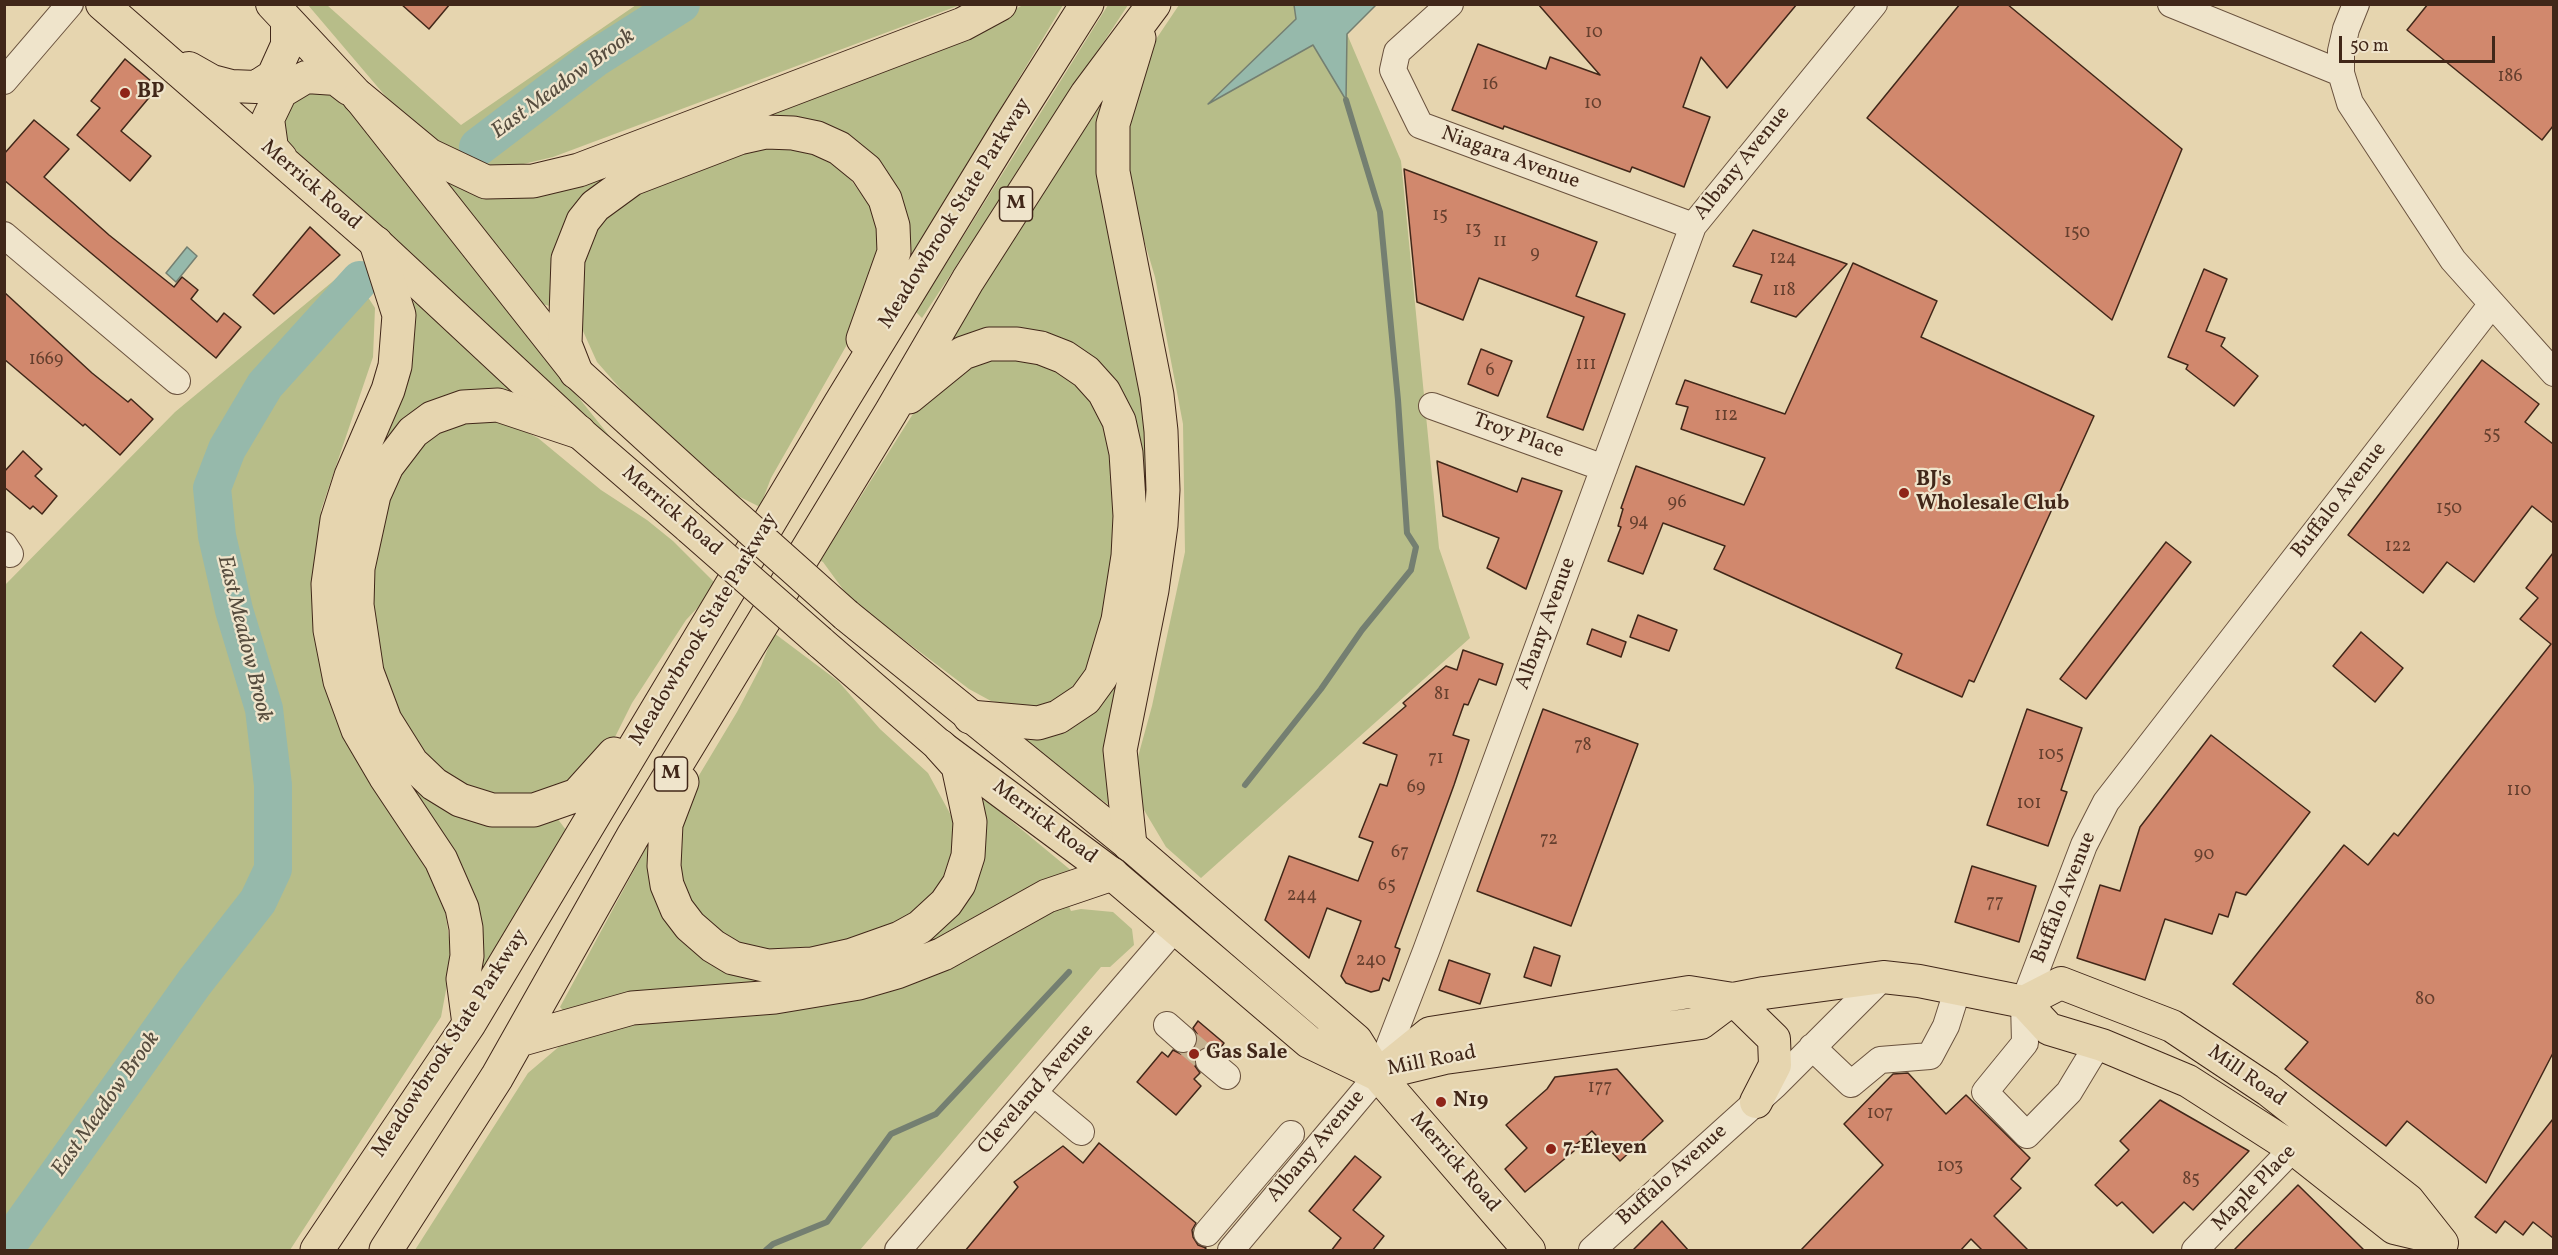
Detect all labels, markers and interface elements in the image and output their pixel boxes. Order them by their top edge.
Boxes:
house number: 10 [1585,23,1603,45]
water label: East Meadow Brook [487,24,641,146]
scale bar [2342,24,2498,62]
text: 50 m [2350,34,2389,59]
house number: 186 [2497,67,2523,89]
house number: 16 [1482,75,1498,97]
place label: BP [137,80,164,106]
marker: BP [118,86,132,100]
street label: Meadowbrook State Parkway [874,94,1038,334]
house number: 10 [1584,94,1602,116]
street label: Albany Avenue [1689,102,1797,226]
street label: Niagara Avenue [1437,122,1583,196]
street label: Merrick Road [255,136,365,236]
road number: M [1000,187,1032,221]
house number: 15 [1432,206,1448,228]
house number: 13 [1465,220,1481,242]
house number: 150 [2064,223,2090,245]
house number: 11 [1493,232,1507,254]
house number: 9 [1530,244,1540,266]
house number: 124 [1770,249,1796,271]
house number: 118 [1772,281,1796,303]
house number: 1669 [29,350,63,372]
house number: 111 [1576,355,1596,377]
house number: 6 [1485,361,1495,383]
house number: 112 [1714,406,1738,428]
street label: Troy Place [1469,409,1567,465]
house number: 55 [2483,425,2501,447]
street label: Buffalo Avenue [2287,438,2393,564]
street label: Merrick Road [616,462,726,562]
place label: BJ's Wholesale Club [1916,468,2069,518]
marker: BJ's Wholesale Club [1897,486,1911,500]
house number: 96 [1667,493,1687,515]
house number: 150 [2436,499,2462,521]
street label: Meadowbrook State Parkway [625,509,785,751]
house number: 94 [1629,512,1649,534]
house number: 122 [2385,537,2411,559]
water label: East Meadow Brook [210,553,276,725]
street label: Albany Avenue [1511,554,1583,694]
house number: 81 [1434,685,1450,707]
house number: 78 [1574,736,1592,758]
house number: 105 [2038,745,2064,767]
house number: 71 [1428,749,1444,771]
road number: M [654,757,688,791]
street label: Merrick Road [987,775,1101,871]
house number: 69 [1407,778,1425,800]
house number: 110 [2507,781,2531,803]
house number: 101 [2017,794,2041,816]
street label: Buffalo Avenue [2027,829,2103,967]
house number: 72 [1540,830,1558,852]
house number: 67 [1391,843,1409,865]
house number: 90 [2194,845,2214,867]
house number: 65 [1378,876,1396,898]
house number: 244 [1287,886,1317,908]
house number: 77 [1986,893,2004,915]
street label: Meadowbrook State Parkway [368,925,534,1163]
house number: 240 [1356,951,1386,973]
house number: 80 [2415,990,2435,1012]
street label: Cleveland Avenue [974,1020,1100,1160]
water label: East Meadow Brook [47,1027,167,1183]
place label: Gas Sale [1206,1041,1287,1067]
street label: Mill Road [1385,1041,1479,1083]
street label: Mill Road [2202,1041,2290,1113]
marker: Gas Sale [1187,1047,1201,1061]
house number: 177 [1588,1078,1612,1100]
street label: Albany Avenue [1263,1086,1371,1208]
place label: N19 [1453,1089,1488,1115]
marker: N19 [1434,1095,1448,1109]
house number: 107 [1867,1104,1893,1126]
street label: Merrick Road [1404,1108,1504,1218]
street label: Buffalo Avenue [1613,1120,1733,1232]
place label: 7-Eleven [1563,1136,1647,1162]
street label: Maple Place [2208,1140,2302,1238]
marker: 7-Eleven [1544,1142,1558,1156]
house number: 103 [1937,1157,1963,1179]
house number: 85 [2182,1170,2200,1192]

